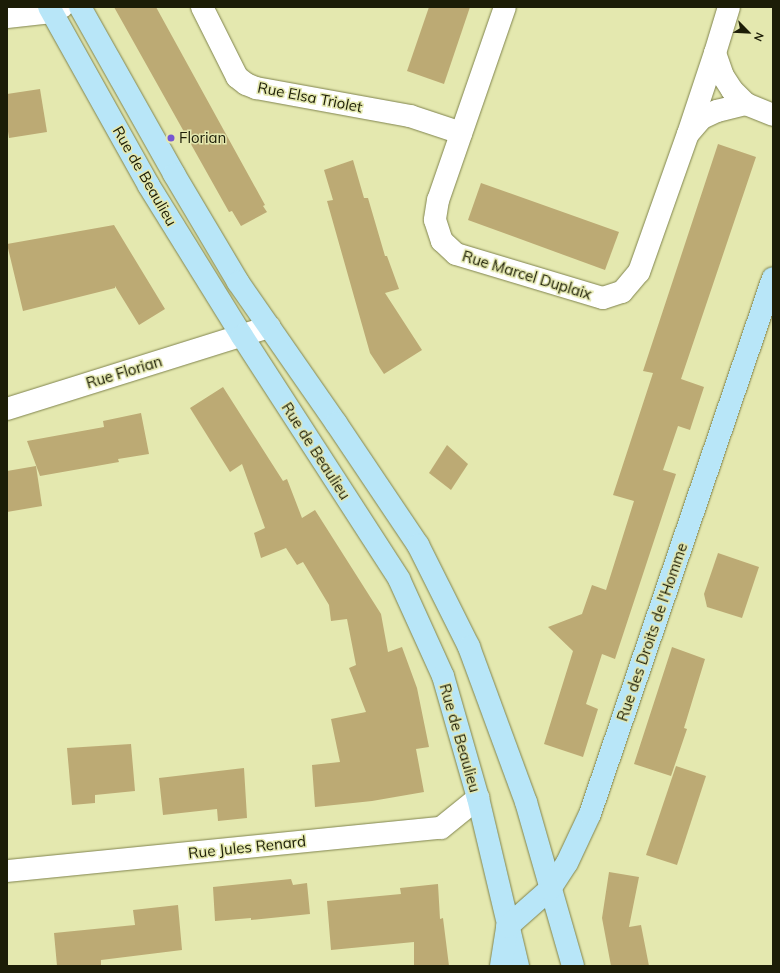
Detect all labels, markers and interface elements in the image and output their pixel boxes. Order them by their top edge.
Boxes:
north arrow [728,12,768,52]
text: N [751,30,767,44]
street label: Rue Elsa Triolet [256,78,364,116]
street label: Rue de Beaulieu [109,123,181,229]
place label: Florian [179,129,226,147]
marker: Florian [166,133,176,143]
street label: Rue Marcel Duplaix [460,247,594,303]
street label: Rue Florian [84,352,164,392]
street label: Rue de Beaulieu [278,399,354,503]
street label: Rue des Droits de l'Homme [613,540,691,724]
street label: Rue de Beaulieu [436,682,484,794]
street label: Rue Jules Renard [187,832,307,862]

